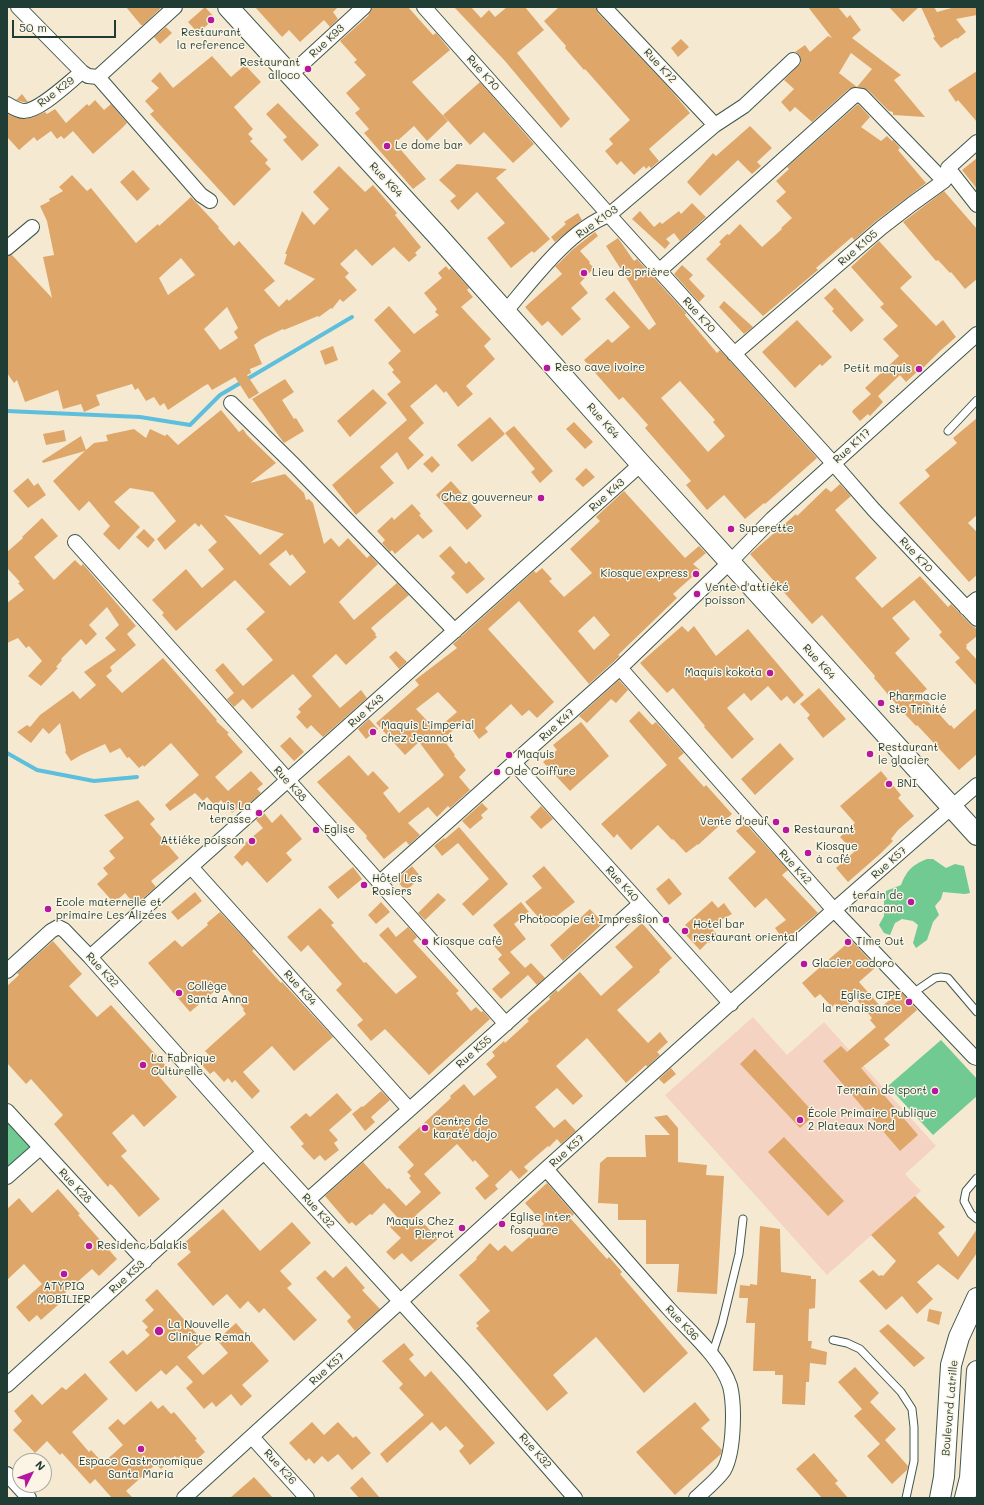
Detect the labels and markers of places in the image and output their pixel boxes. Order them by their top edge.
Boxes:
marker: Restaurant la reference [206,15,216,25]
place label: Restaurant la reference [177,26,245,52]
place label: Restaurant alloco [240,56,300,82]
marker: Restaurant alloco [303,64,313,74]
place label: Le dome bar [395,139,463,153]
marker: Le dome bar [382,141,392,151]
place label: Lieu de prière [592,266,670,280]
marker: Lieu de prière [579,268,589,278]
place label: Reso cave ivoire [555,361,645,375]
place label: Petit maquis [844,362,911,376]
marker: Reso cave ivoire [542,363,552,373]
marker: Petit maquis [914,364,924,374]
place label: Chez gouverneur [441,491,533,505]
marker: Chez gouverneur [536,493,546,503]
place label: Superette [739,522,794,536]
marker: Superette [726,524,736,534]
place label: Kiosque express [600,567,688,581]
marker: Kiosque express [691,569,701,579]
place label: Vente d'attiéké poisson [705,581,789,607]
marker: Vente d'attiéké poisson [692,589,702,599]
place label: Maquis kokota [685,666,762,680]
marker: Maquis kokota [765,668,775,678]
place label: Pharmacie Ste Trinité [889,690,947,716]
marker: Pharmacie Ste Trinité [876,698,886,708]
place label: Maquis L’imperial chez Jeannot [381,719,474,745]
marker: Maquis L’imperial chez Jeannot [368,727,378,737]
place label: Restaurant le glacier [878,741,938,767]
place label: Maquis [517,748,554,762]
marker: Restaurant le glacier [865,749,875,759]
marker: Maquis [504,750,514,760]
place label: Ode Coiffure [505,765,576,779]
marker: Ode Coiffure [492,767,502,777]
place label: BNI [897,777,917,791]
marker: BNI [884,779,894,789]
place label: Maquis La terasse [197,800,251,826]
marker: Maquis La terasse [254,808,264,818]
place label: Vente d'oeuf [700,815,768,829]
marker: Vente d'oeuf [771,817,781,827]
place label: Eglise [324,823,355,837]
place label: Restaurant [794,823,854,837]
marker: Eglise [311,825,321,835]
marker: Restaurant [781,825,791,835]
place label: Attiéke poisson [160,834,244,848]
marker: Attiéke poisson [247,836,257,846]
place label: Kiosque à café [816,840,858,866]
marker: Kiosque à café [803,848,813,858]
place label: Hôtel Les Rosiers [372,872,422,898]
marker: Hôtel Les Rosiers [359,880,369,890]
place label: terain de maracana [849,889,903,915]
place label: Ecole maternelle et primaire Les Alizées [56,896,167,922]
marker: terain de maracana [906,897,916,907]
marker: Ecole maternelle et primaire Les Alizées [43,904,53,914]
place label: Photocopie et Impression [519,913,658,927]
marker: Photocopie et Impression [661,915,671,925]
place label: Hotel bar restaurant oriental [693,918,798,944]
marker: Hotel bar restaurant oriental [680,926,690,936]
place label: Kiosque café [433,935,502,949]
place label: Time Out [856,935,904,949]
marker: Kiosque café [420,937,430,947]
marker: Time Out [843,937,853,947]
place label: Glacier codoro [812,957,894,971]
marker: Glacier codoro [799,959,809,969]
place label: Collège Santa Anna [187,980,248,1006]
marker: Collège Santa Anna [174,988,184,998]
place label: Eglise CIPE la renaissance [822,989,901,1015]
marker: Eglise CIPE la renaissance [904,997,914,1007]
place label: La Fabrique Culturelle [151,1052,216,1078]
marker: La Fabrique Culturelle [138,1060,148,1070]
place label: Terrain de sport [837,1084,927,1098]
marker: Terrain de sport [930,1086,940,1096]
place label: École Primaire Publique 2 Plateaux Nord [808,1107,937,1133]
place label: Centre de karaté dojo [433,1115,497,1141]
marker: École Primaire Publique 2 Plateaux Nord [795,1115,805,1125]
marker: Centre de karaté dojo [420,1123,430,1133]
place label: Eglise inter fosquare [510,1211,571,1237]
place label: Maquis Chez Pierrot [386,1215,454,1241]
marker: Eglise inter fosquare [497,1219,507,1229]
marker: Maquis Chez Pierrot [457,1223,467,1233]
place label: Residenc balakis [97,1239,187,1253]
marker: Residenc balakis [84,1241,94,1251]
marker: ATYPIQ MOBILIER [59,1269,69,1279]
place label: ATYPIQ MOBILIER [37,1280,91,1306]
place label: La Nouvelle Clinique Remah [168,1318,251,1344]
marker: La Nouvelle Clinique Remah [153,1325,165,1337]
marker: Espace Gastronomique Santa Maria [136,1444,146,1454]
place label: Espace Gastronomique Santa Maria [79,1455,203,1481]

